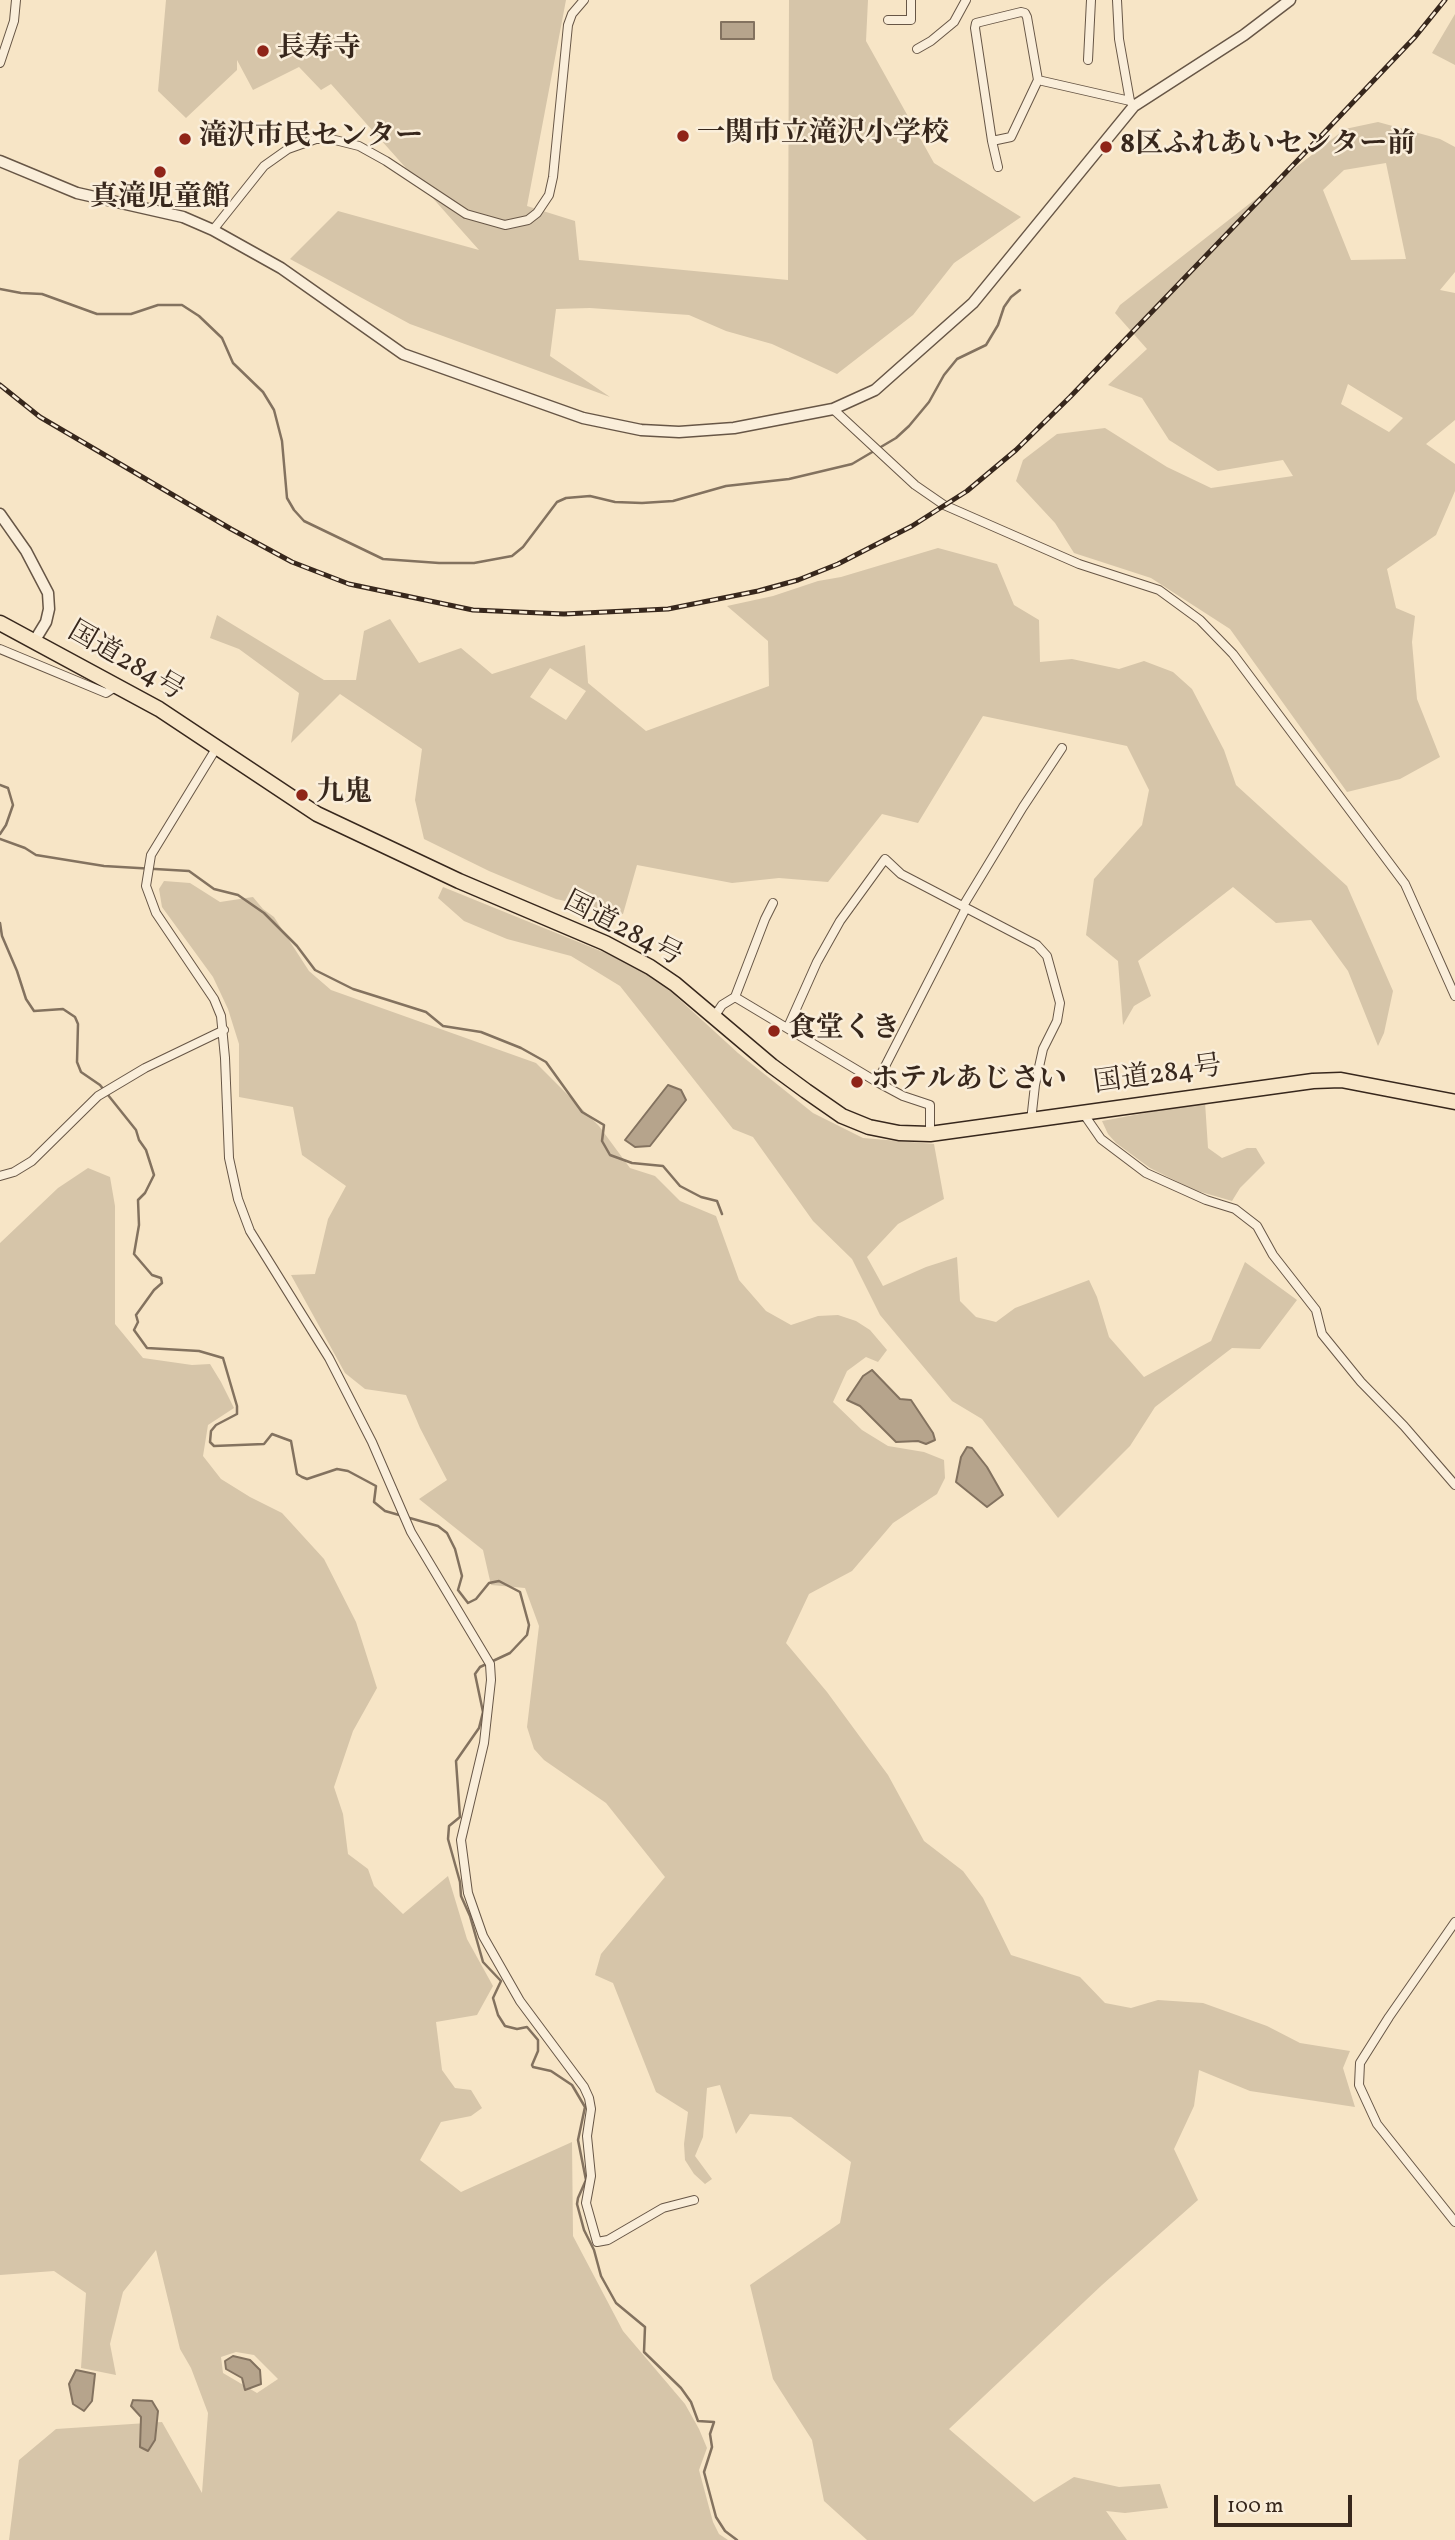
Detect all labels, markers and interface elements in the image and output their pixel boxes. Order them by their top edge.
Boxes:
place label: 長寿寺 [277,34,361,68]
marker: 長寿寺 [255,43,271,59]
place label: 一関市立滝沢小学校 [697,119,949,153]
place label: 滝沢市民センター [199,122,423,156]
marker: 一関市立滝沢小学校 [675,128,691,144]
place label: 8区ふれあいセンター前 [1120,130,1415,164]
marker: 滝沢市民センター [177,131,193,147]
marker: 8区ふれあいセンター前 [1098,139,1114,155]
marker: 真滝児童館 [152,164,168,180]
place label: 真滝児童館 [90,183,230,217]
street label: 国道284号 [61,616,189,710]
place label: 九鬼 [316,778,372,812]
marker: 九鬼 [294,787,310,803]
street label: 国道284号 [557,887,687,975]
place label: 食堂くき [788,1014,900,1048]
marker: 食堂くき [766,1023,782,1039]
street label: 国道284号 [1092,1051,1224,1103]
place label: ホテルあじさい [871,1065,1067,1099]
marker: ホテルあじさい [849,1074,865,1090]
scale bar [1217,2480,1355,2524]
text: 100 m [1227,2492,1284,2521]

